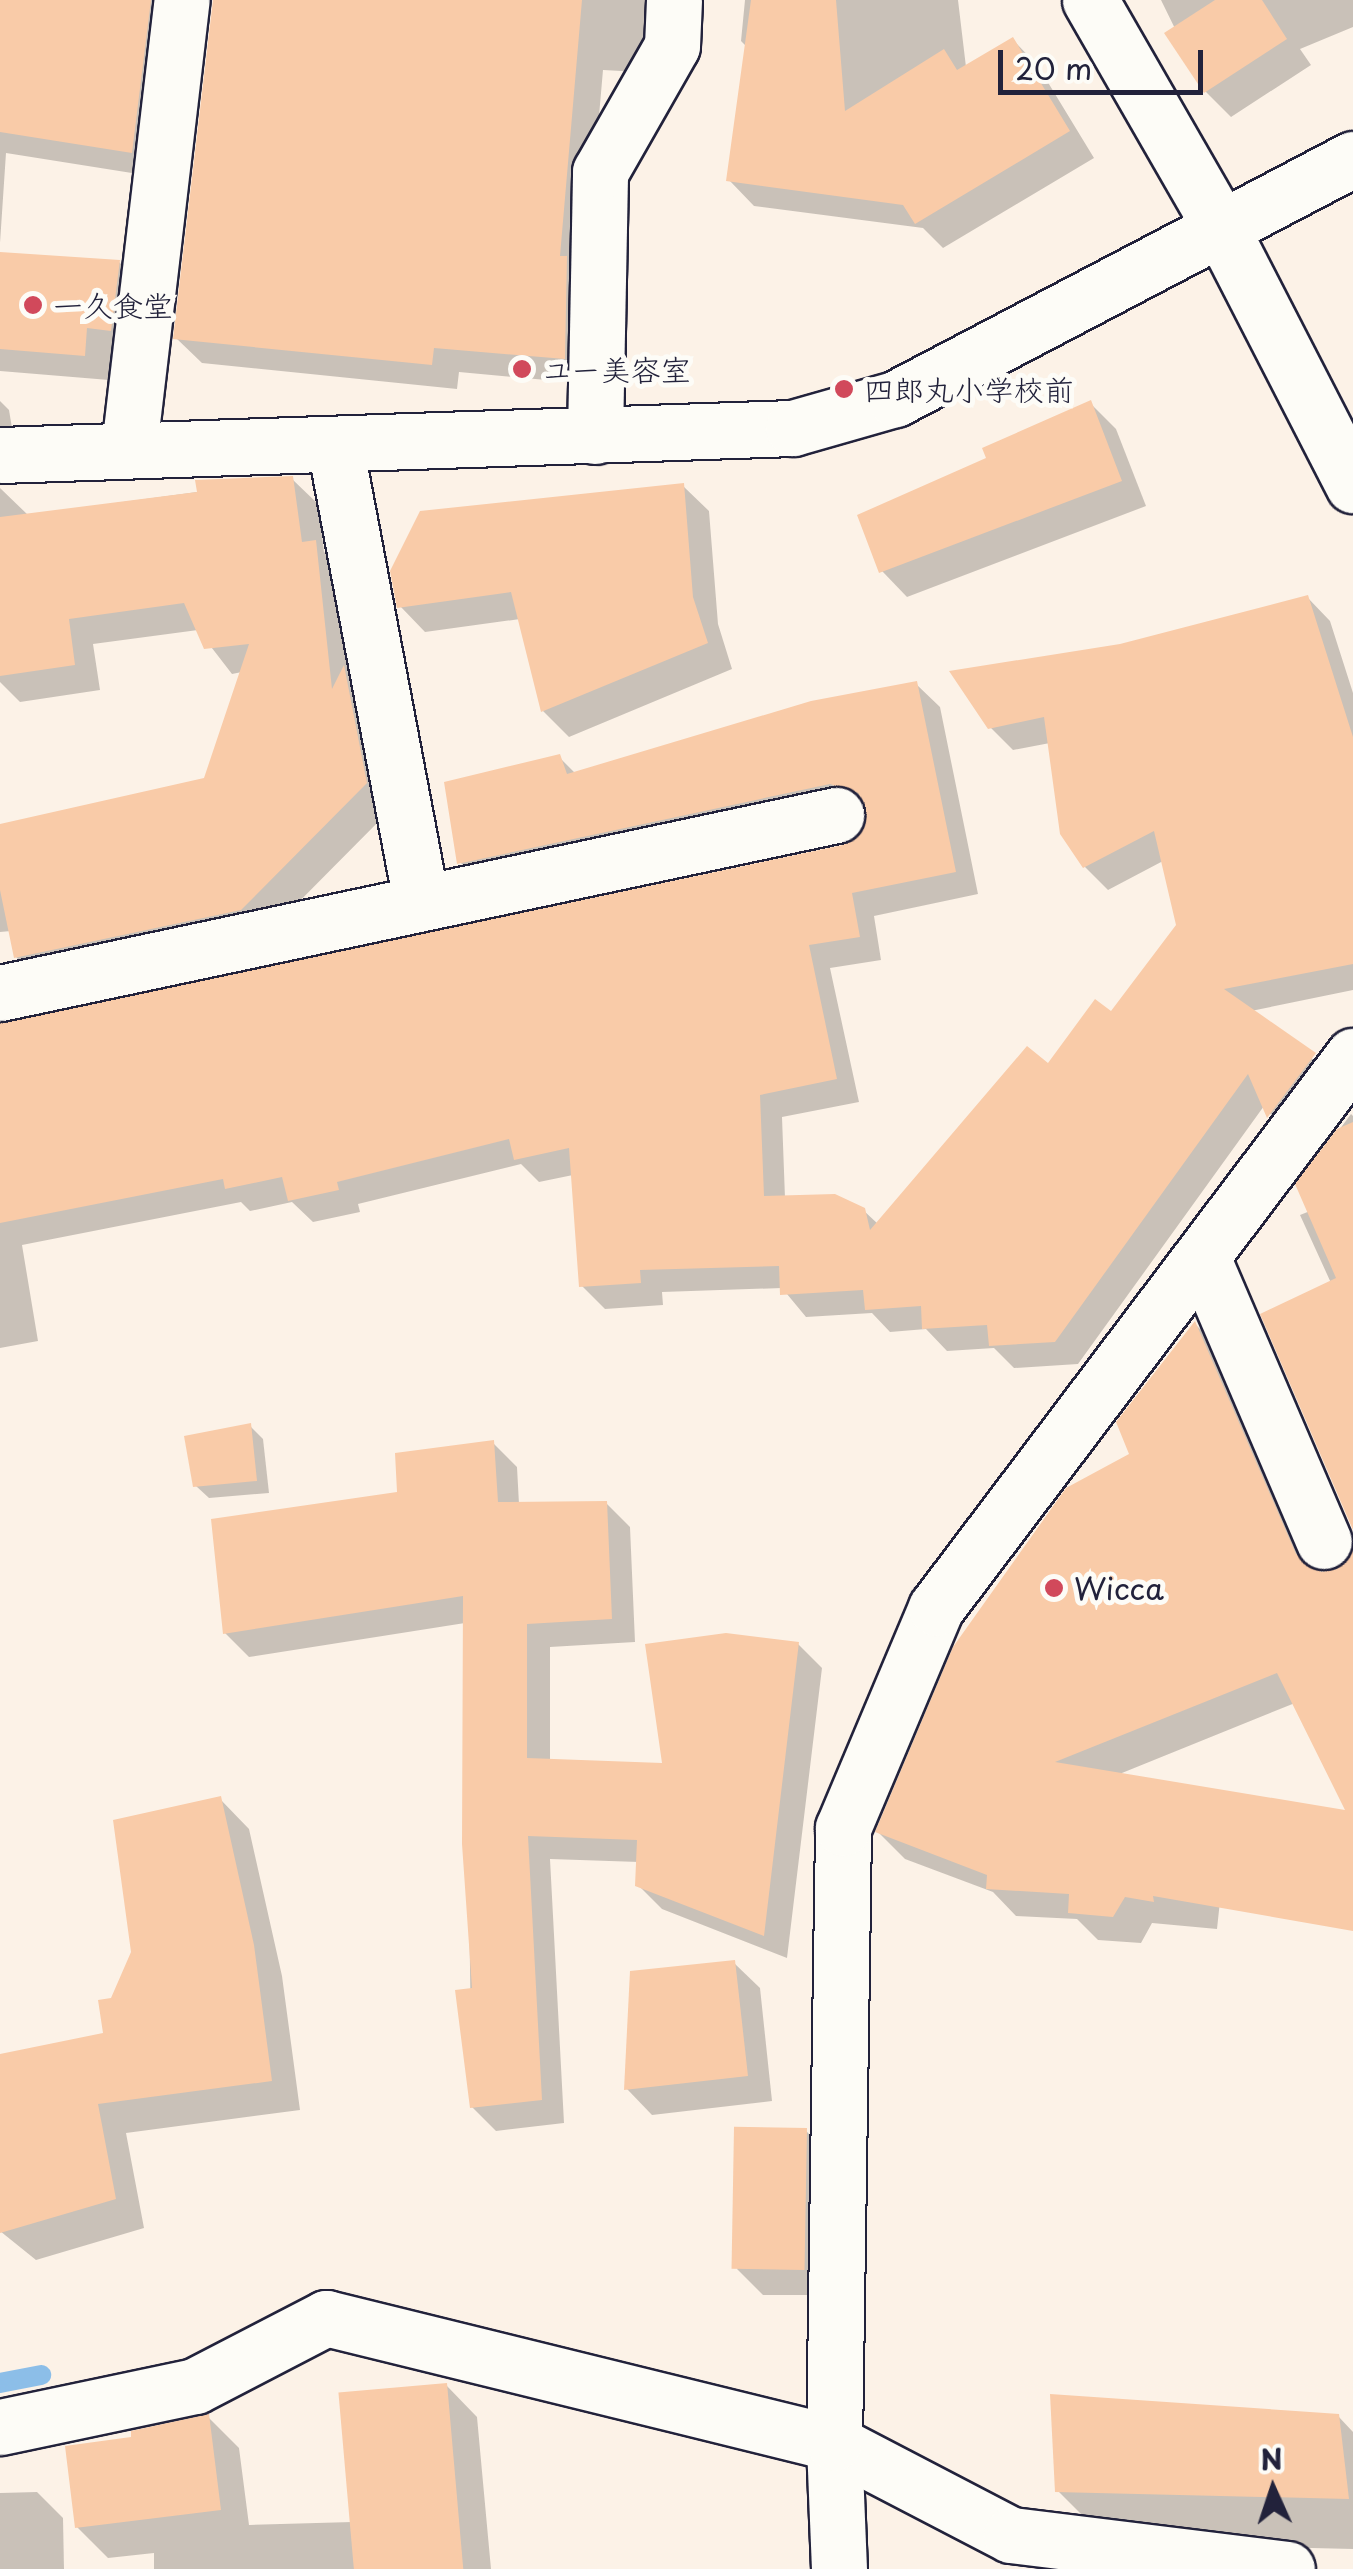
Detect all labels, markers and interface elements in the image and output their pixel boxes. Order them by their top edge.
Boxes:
scale bar [1003,30,1208,92]
text: 20 m [1015,45,1092,90]
place label: 一久食堂 [53,287,173,323]
marker: 一久食堂 [22,294,44,316]
place label: ユー美容室 [542,351,691,387]
marker: ユー美容室 [511,358,533,380]
place label: 四郎丸小学校前 [864,371,1074,407]
marker: 四郎丸小学校前 [833,378,855,400]
place label: Wicca [1074,1570,1164,1606]
marker: Wicca [1043,1577,1065,1599]
text: N [1259,2436,1284,2481]
north arrow [1223,2439,1323,2539]

